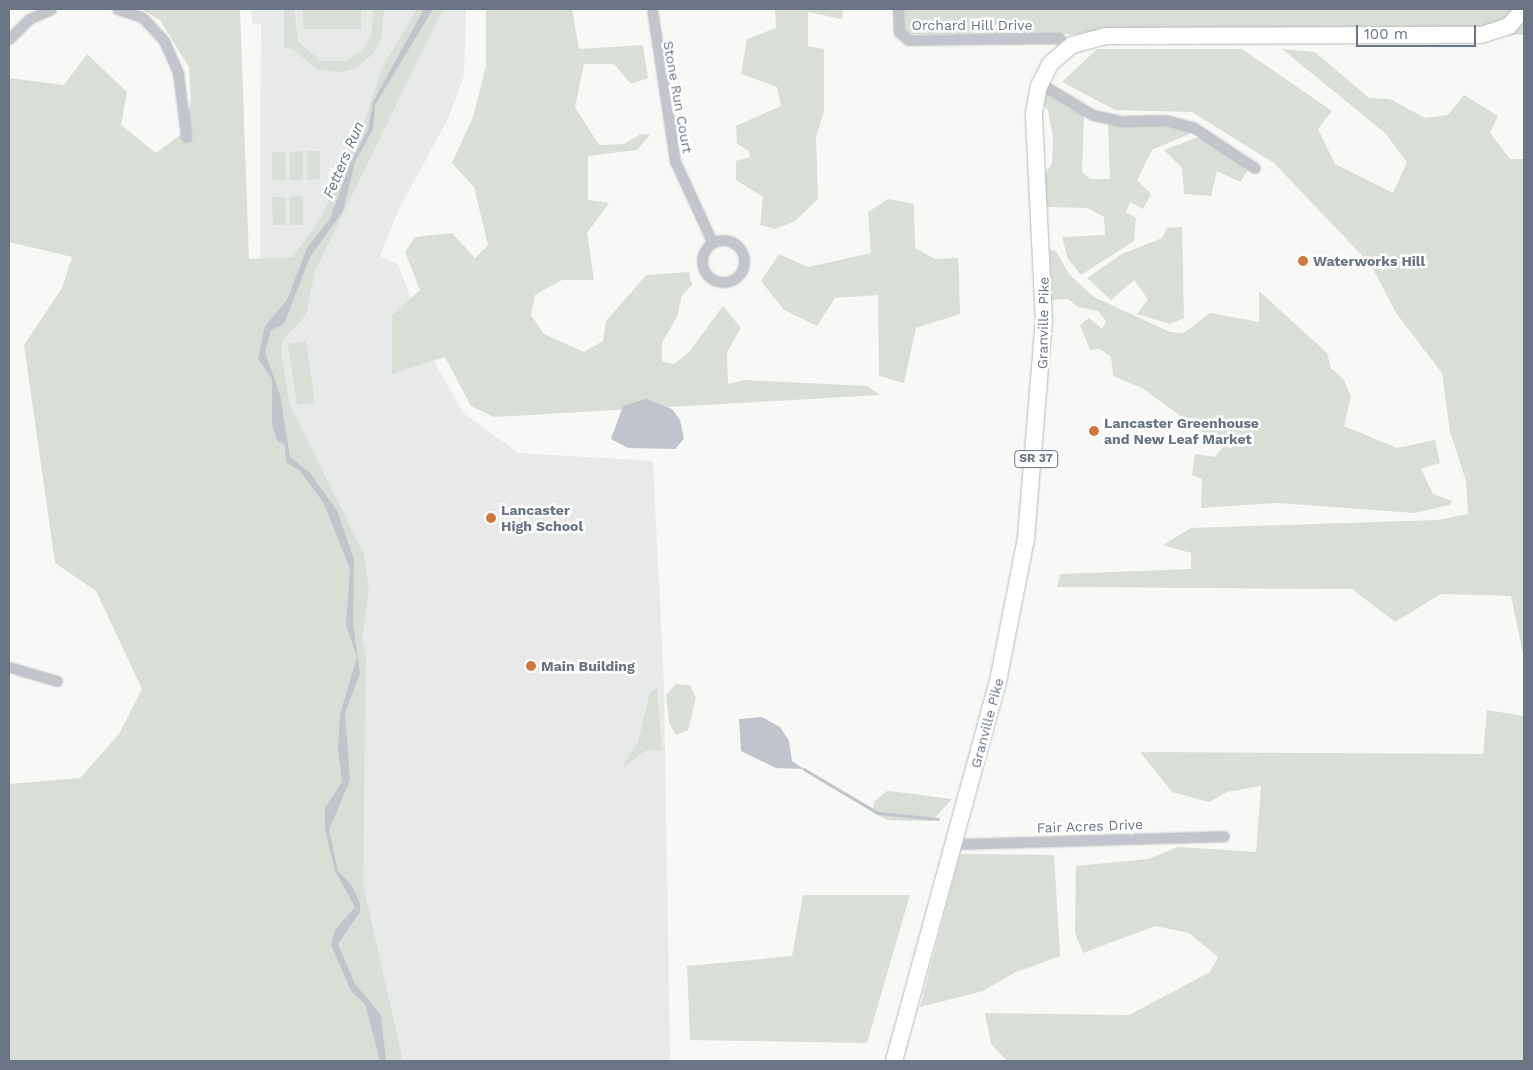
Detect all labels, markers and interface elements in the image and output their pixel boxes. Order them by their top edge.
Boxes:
scale bar [1358,15,1478,47]
street label: Orchard Hill Drive [911,17,1033,33]
text: 100 m [1364,25,1408,43]
street label: Stone Run Court [660,40,696,154]
water label: Fetters Run [320,119,368,201]
place label: Waterworks Hill [1313,253,1425,269]
marker: Waterworks Hill [1297,255,1309,267]
street label: Granville Pike [1034,277,1052,369]
place label: Lancaster Greenhouse and New Leaf Market [1104,415,1259,448]
marker: Lancaster Greenhouse and New Leaf Market [1088,425,1100,437]
road number: SR 37 [1014,449,1058,468]
place label: Lancaster High School [501,502,583,534]
marker: Lancaster High School [485,512,497,524]
place label: Main Building [541,658,635,674]
marker: Main Building [525,660,537,672]
street label: Granville Pike [967,676,1007,770]
street label: Fair Acres Drive [1036,816,1144,836]

